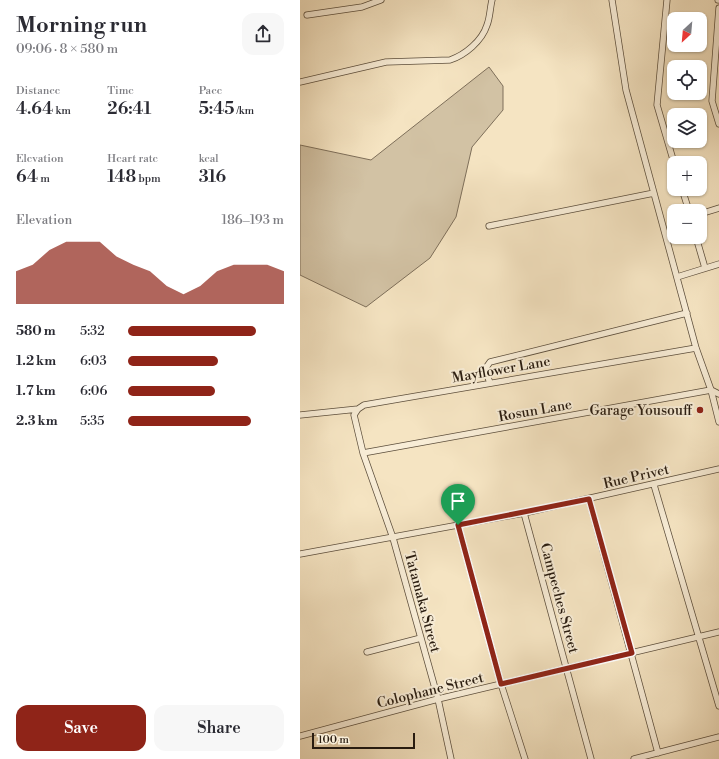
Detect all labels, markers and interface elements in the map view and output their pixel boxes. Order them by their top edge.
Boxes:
text: Morning run [16,12,147,39]
north arrow [667,12,707,52]
map controls [667,12,707,244]
button: share [242,13,284,55]
text: 09:06 · 8 × 580 m [16,41,118,57]
button: locate [667,60,707,100]
text: Distance [16,84,60,98]
text: Time [107,84,134,98]
text: Pace [199,84,222,98]
text: 4.64 [16,98,53,120]
text: 26:41 [107,98,151,120]
text: 5:45 [199,98,234,120]
text: km [53,104,71,118]
text: /km [234,104,254,118]
button: layers [667,108,707,148]
text: Elevation [16,152,64,166]
text: Heart rate [107,152,158,166]
text: kcal [199,152,219,166]
button: + [667,156,707,196]
text: 64 [16,166,38,188]
text: 148 [107,166,136,188]
text: 316 [199,166,226,188]
text: m [38,172,50,186]
text: bpm [136,172,161,186]
button: − [667,204,707,244]
text: Elevation [16,212,72,228]
text: 186–193 m [222,212,284,228]
text: 580 m [16,323,56,339]
text: 5:32 [80,323,105,339]
street label: Mayflower Lane [451,352,552,387]
text: 1.2 km [16,353,56,369]
text: 6:03 [80,353,107,369]
text: 1.7 km [16,383,56,399]
text: 6:06 [80,383,107,399]
street label: Rosun Lane [497,396,573,426]
place label: Garage Yousouff [589,402,693,420]
marker: Garage Yousouff [695,405,705,415]
text: 2.3 km [16,413,57,429]
text: 5:35 [80,413,104,429]
street label: Rue Privet [602,461,671,493]
pin [441,484,475,525]
icon: arrive [447,490,469,512]
street label: Campeches Street [536,541,582,655]
street label: Tatamaka Street [400,550,444,655]
street label: Colophane Street [375,669,486,713]
button: Save [16,705,146,751]
button: Share [154,705,284,751]
scale bar [312,731,415,750]
text: 100 m [318,733,349,747]

